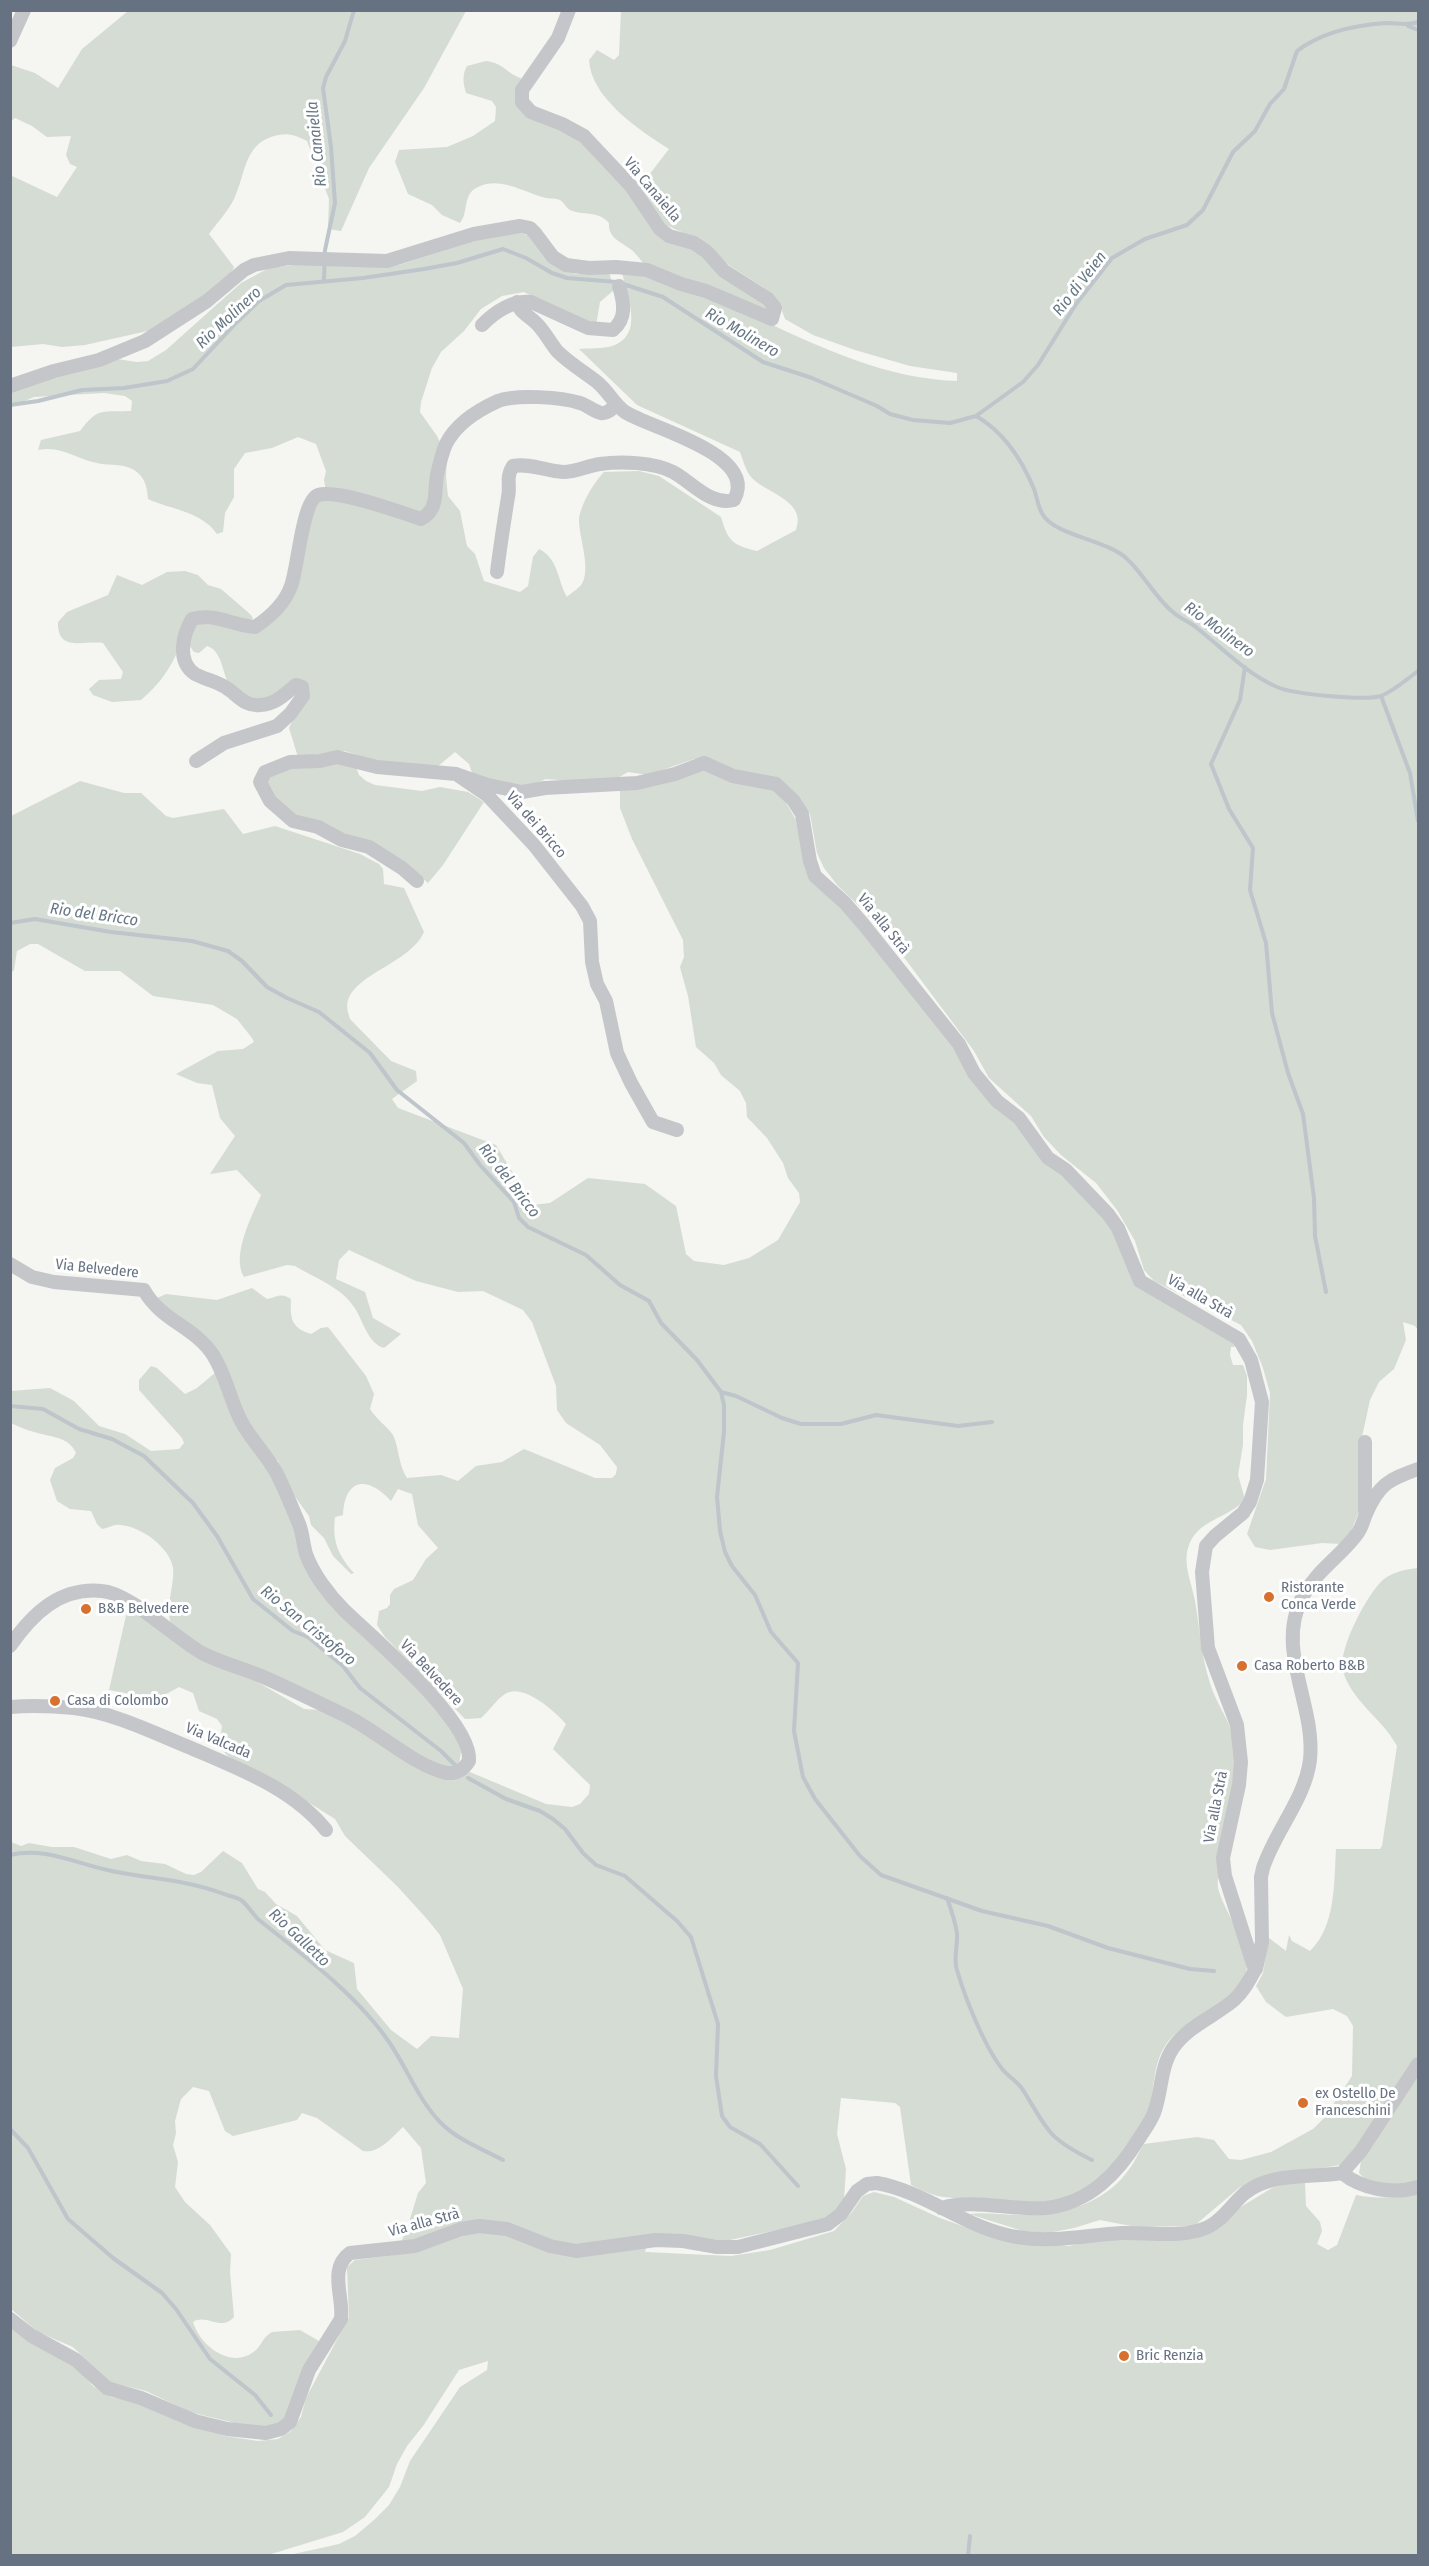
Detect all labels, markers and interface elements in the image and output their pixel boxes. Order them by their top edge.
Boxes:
water label: Rio Canaiella [303,100,331,188]
street label: Via Canaiella [620,154,684,226]
water label: Rio di Veien [1049,248,1111,320]
water label: Rio Molinero [192,283,266,353]
water label: Rio Molinero [702,304,782,362]
water label: Rio Molinero [1180,598,1258,662]
street label: Via dei Bricco [502,788,570,862]
street label: Via alla Strà [853,890,913,958]
water label: Rio del Bricco [49,899,139,931]
water label: Rio del Bricco [474,1140,544,1222]
street label: Via Belvedere [55,1256,139,1282]
street label: Via alla Strà [1164,1271,1236,1323]
place label: Ristorante Conca Verde [1281,1579,1356,1614]
water label: Rio San Cristoforo [257,1582,359,1670]
marker: Ristorante Conca Verde [1262,1590,1276,1604]
place label: B&B Belvedere [98,1600,189,1618]
marker: B&B Belvedere [79,1602,93,1616]
street label: Via Belvedere [396,1636,466,1710]
place label: Casa Roberto B&B [1254,1657,1365,1675]
marker: Casa Roberto B&B [1235,1659,1249,1673]
place label: Casa di Colombo [67,1692,169,1710]
marker: Casa di Colombo [48,1694,62,1708]
street label: Via Valcada [183,1719,253,1763]
street label: Via alla Strà [1200,1770,1232,1844]
water label: Rio Galletto [264,1905,334,1971]
place label: ex Ostello De Franceschini [1315,2085,1396,2120]
marker: ex Ostello De Franceschini [1296,2096,1310,2110]
street label: Via alla Strà [387,2205,461,2241]
place label: Bric Renzia [1136,2347,1203,2365]
marker: Bric Renzia [1117,2349,1131,2363]

